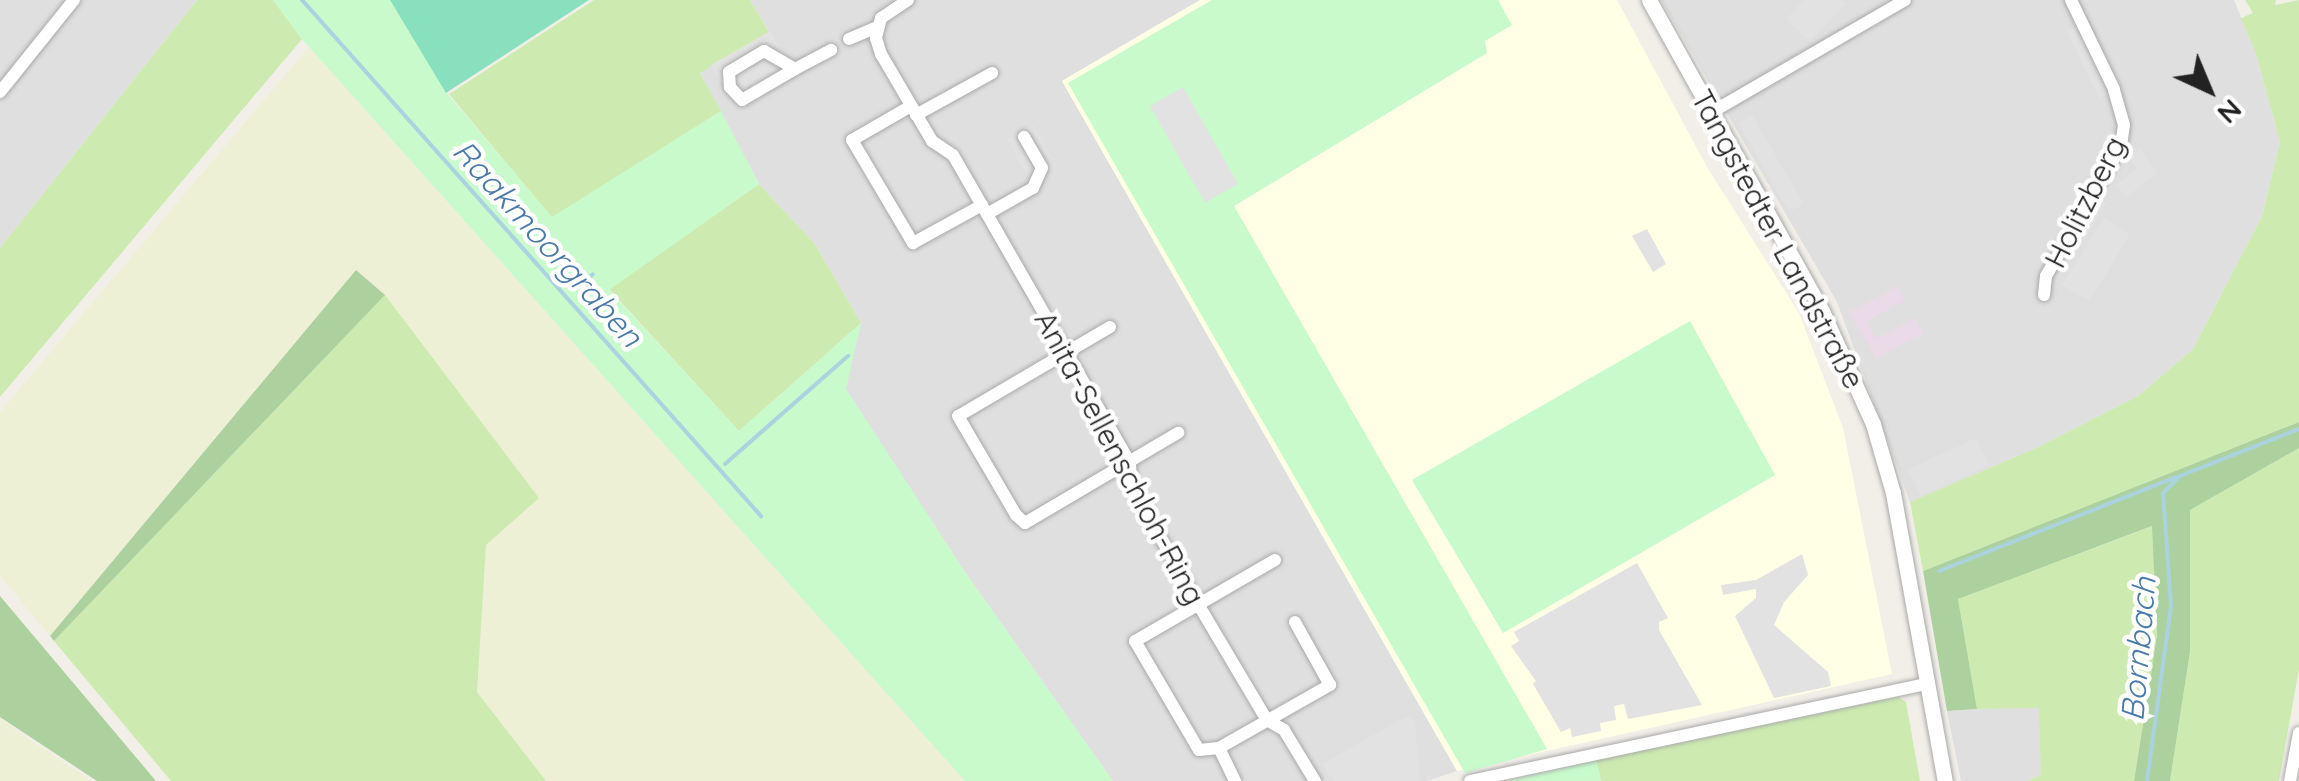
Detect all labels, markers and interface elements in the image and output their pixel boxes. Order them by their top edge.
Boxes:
north arrow [2159,40,2259,140]
street label: Tangstedter Landstraße [1684,83,1872,395]
text: N [2211,92,2250,132]
street label: Holitzberg [2037,130,2133,274]
water label: Raakmoorgraben [445,132,651,354]
street label: Anita-Sellenschloh-Ring [1027,305,1213,611]
water label: Bornbach [2113,575,2163,723]

